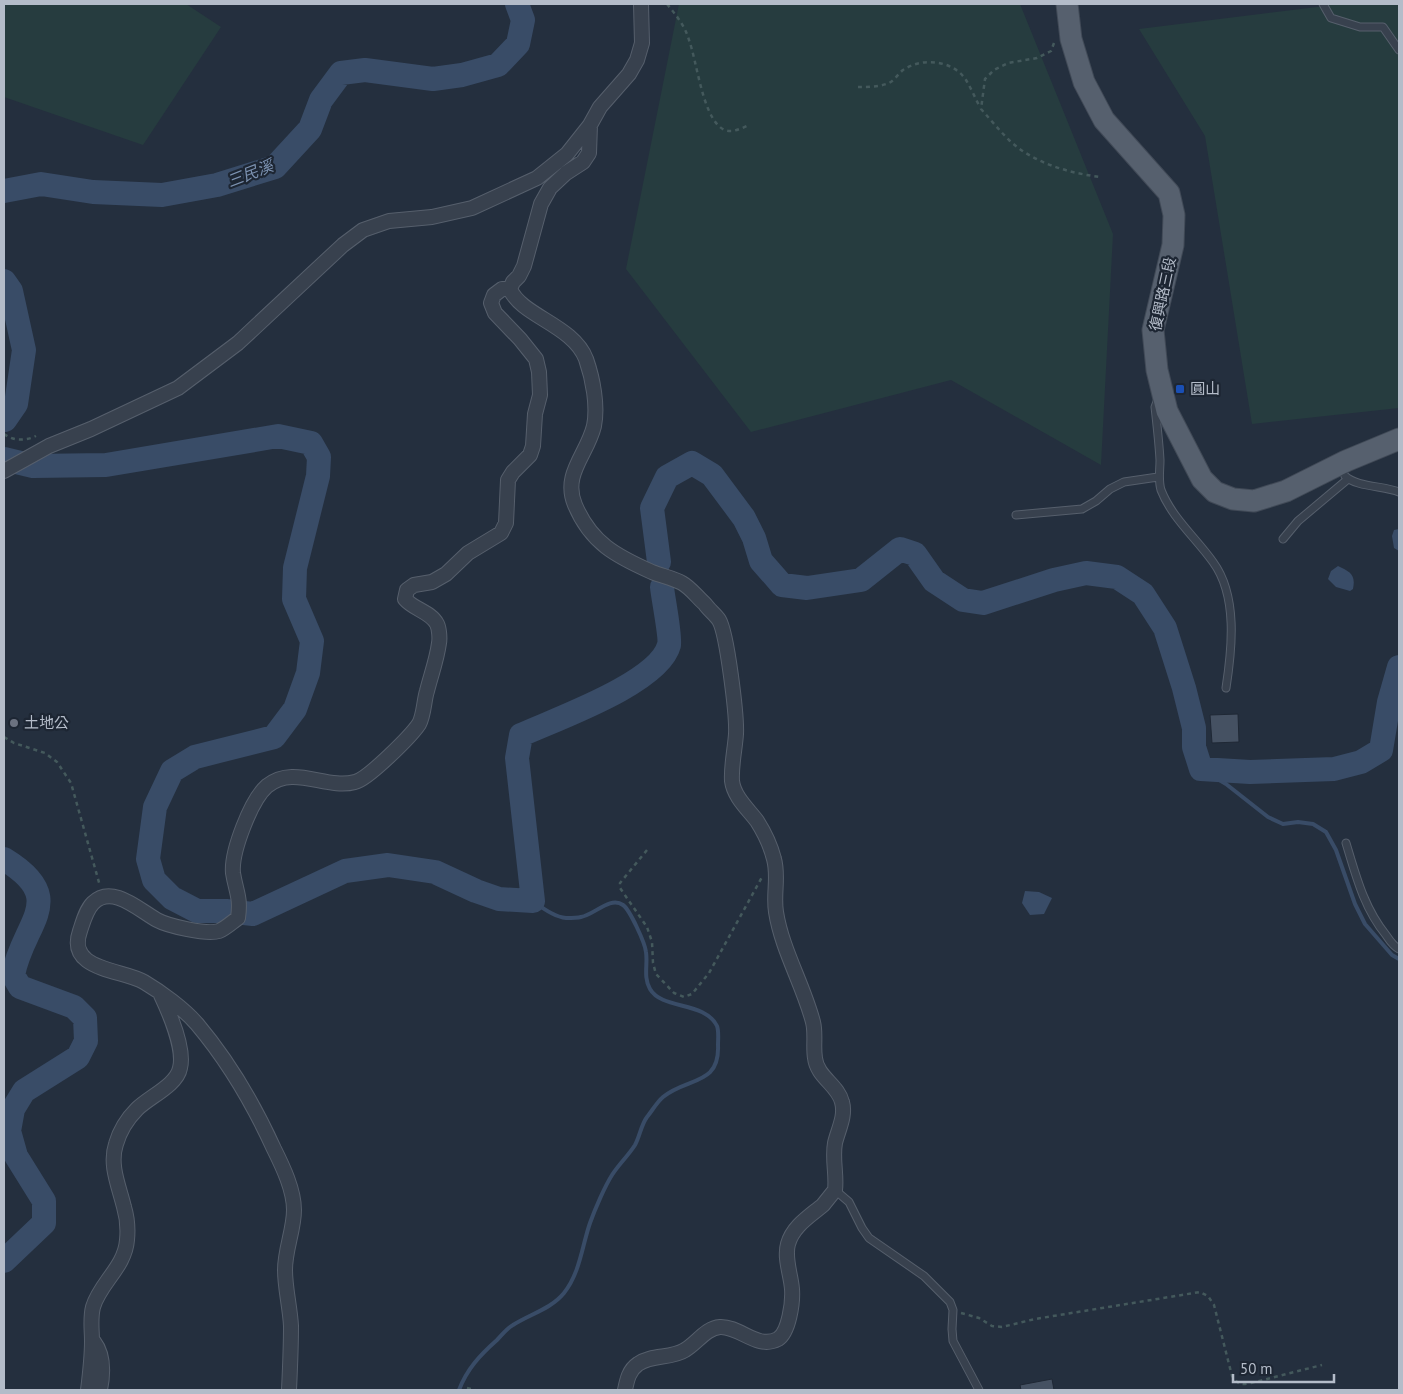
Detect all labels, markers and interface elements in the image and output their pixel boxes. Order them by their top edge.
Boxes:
water label: 三民溪 [224,154,278,191]
street label: 復興路三段 [1145,255,1180,333]
place label: 圓山 [1190,379,1220,398]
marker: 圓山 [1174,383,1186,395]
place label: 土地公 [24,713,69,732]
marker: 土地公 [8,717,20,729]
scale bar [1233,1352,1334,1384]
text: 50 m [1240,1359,1273,1378]

